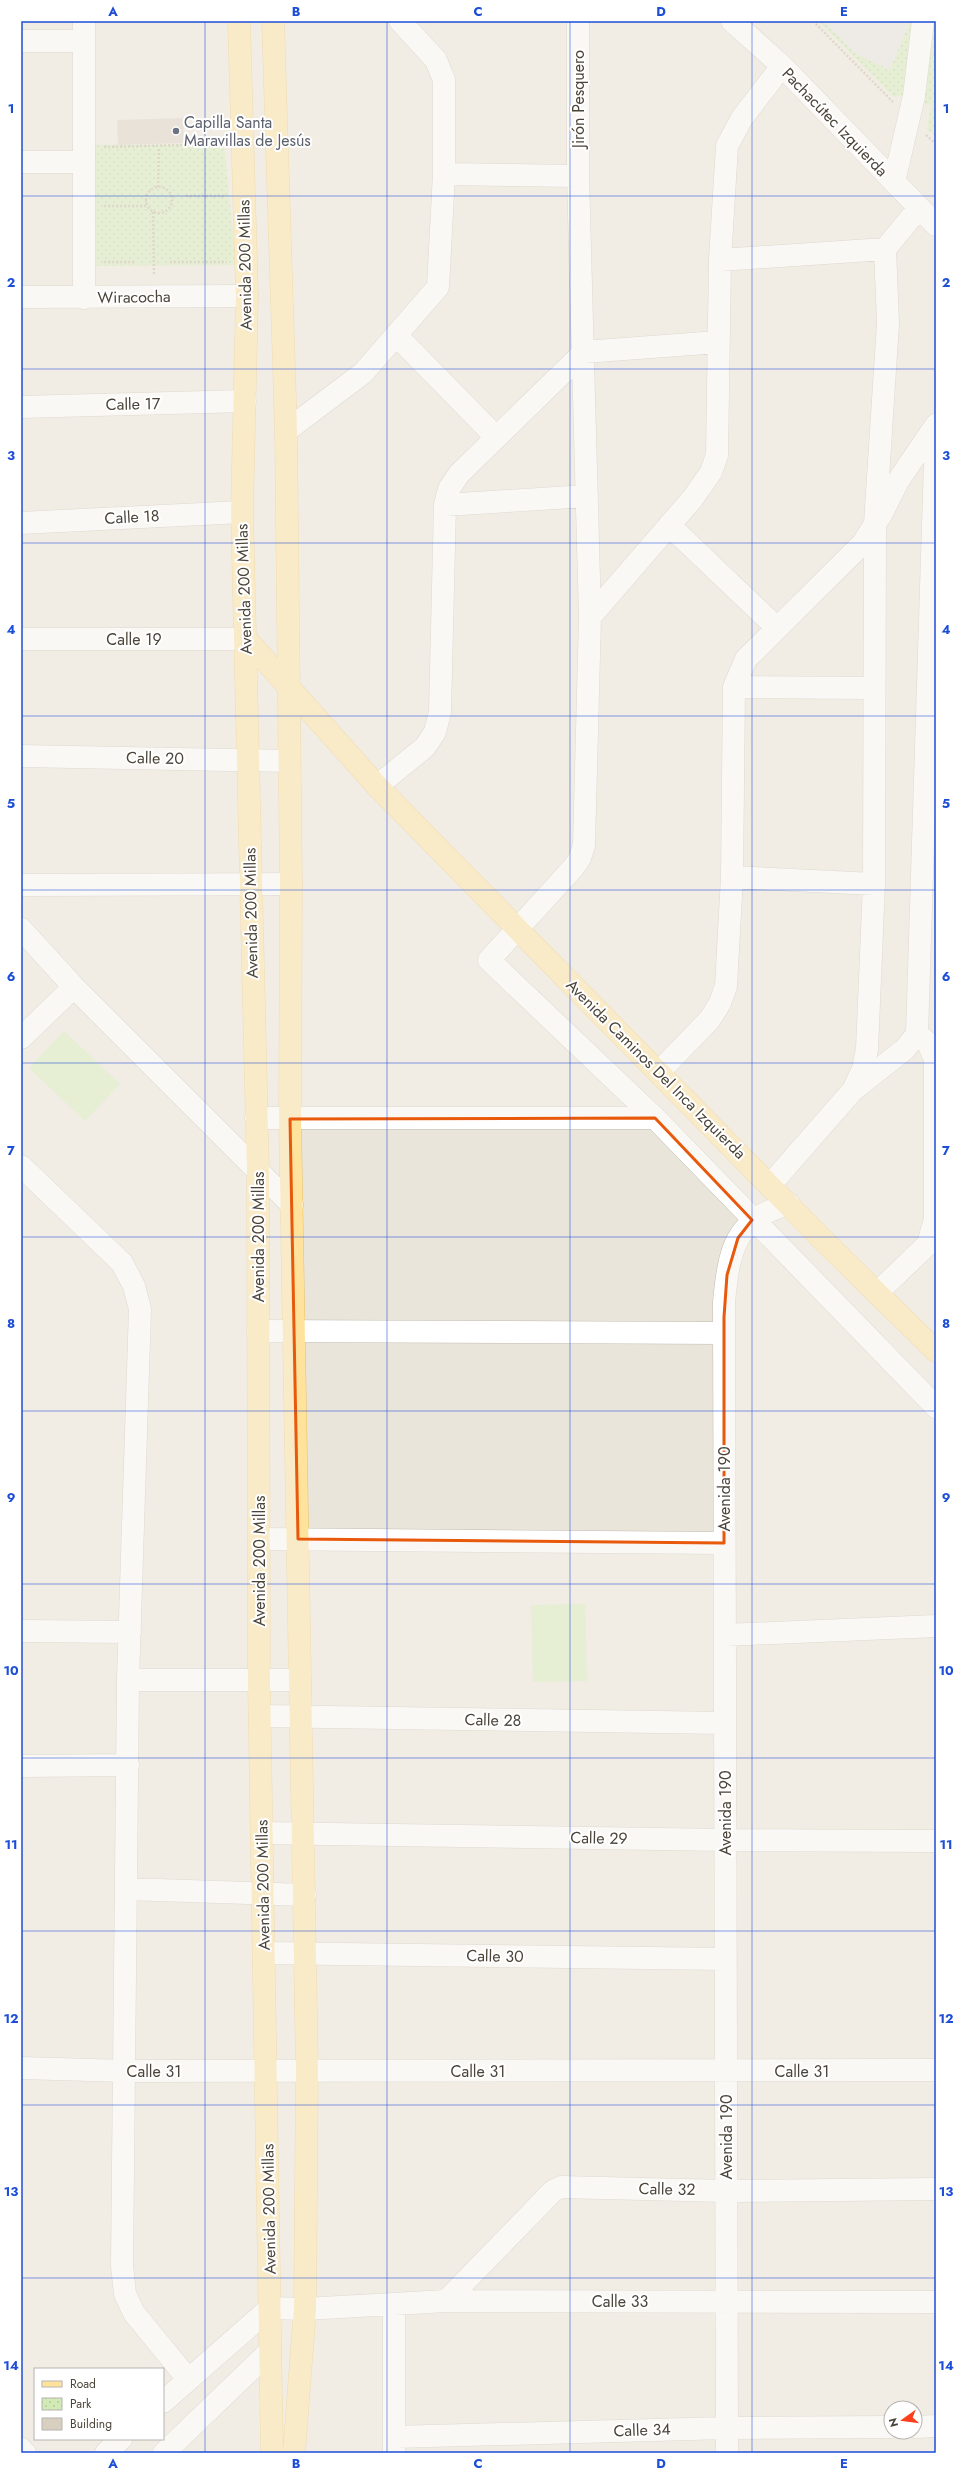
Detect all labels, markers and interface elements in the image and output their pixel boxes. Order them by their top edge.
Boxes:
text: A [107,2,118,21]
text: B [292,2,301,21]
text: C [473,2,483,21]
text: D [656,2,666,21]
text: E [840,2,848,21]
street label: Jirón Pesquero [567,50,590,150]
street label: Pachacútec Izquierda [777,62,893,182]
text: 1 [8,99,14,118]
text: 1 [943,99,949,118]
place label: Capilla Santa Maravillas de Jesús [184,111,311,152]
marker: Capilla Santa Maravillas de Jesús [171,126,181,136]
street label: Avenida 200 Millas [232,199,258,331]
text: 2 [7,273,15,292]
text: 2 [942,273,950,292]
street label: Wiracocha [97,285,171,309]
street label: Calle 17 [105,392,161,416]
text: 3 [7,446,15,465]
text: 3 [942,446,950,465]
street label: Calle 18 [104,504,160,530]
street label: Avenida 200 Millas [230,523,258,655]
text: 4 [6,620,16,639]
text: 4 [941,620,951,639]
street label: Calle 19 [106,628,162,651]
street label: Calle 20 [126,746,184,770]
text: 5 [7,794,15,813]
text: 5 [942,794,950,813]
street label: Avenida 200 Millas [238,847,264,979]
text: 6 [7,967,16,986]
text: 6 [942,967,951,986]
street label: Avenida Caminos Del Inca Izquierda [561,974,751,1164]
text: 7 [7,1141,15,1160]
text: 7 [942,1141,950,1160]
street label: Avenida 200 Millas [247,1172,270,1302]
text: 8 [7,1314,15,1333]
text: 8 [942,1314,950,1333]
street label: Avenida 190 [713,1447,736,1532]
text: 9 [7,1488,16,1507]
text: 9 [942,1488,951,1507]
street label: Avenida 200 Millas [248,1496,271,1626]
text: 10 [3,1661,19,1680]
text: 10 [938,1661,954,1680]
street label: Calle 28 [464,1708,522,1732]
street label: Avenida 190 [714,1771,737,1856]
street label: Avenida 200 Millas [250,1819,276,1951]
street label: Calle 29 [570,1826,628,1850]
text: 11 [4,1835,18,1854]
text: 11 [939,1835,953,1854]
street label: Calle 30 [466,1944,524,1968]
text: 12 [3,2009,19,2028]
text: 12 [938,2009,954,2028]
street label: Calle 31 [127,2060,182,2083]
street label: Calle 31 [451,2060,506,2083]
street label: Calle 31 [775,2060,830,2083]
street label: Avenida 190 [715,2095,738,2180]
street label: Avenida 200 Millas [256,2143,282,2275]
street label: Calle 32 [638,2177,696,2201]
text: 13 [4,2182,18,2201]
text: 13 [939,2182,953,2201]
street label: Calle 33 [592,2290,649,2313]
text: 14 [3,2356,19,2375]
text: 14 [938,2356,954,2375]
legend [34,2368,164,2440]
text: Road [70,2375,96,2393]
text: Park [70,2395,92,2413]
north arrow [883,2400,923,2440]
text: Building [70,2415,112,2433]
text: N [884,2416,902,2429]
street label: Calle 34 [613,2418,671,2442]
text: A [107,2454,118,2473]
text: B [292,2454,301,2473]
text: C [473,2454,483,2473]
text: D [656,2454,666,2473]
text: E [840,2454,848,2473]

